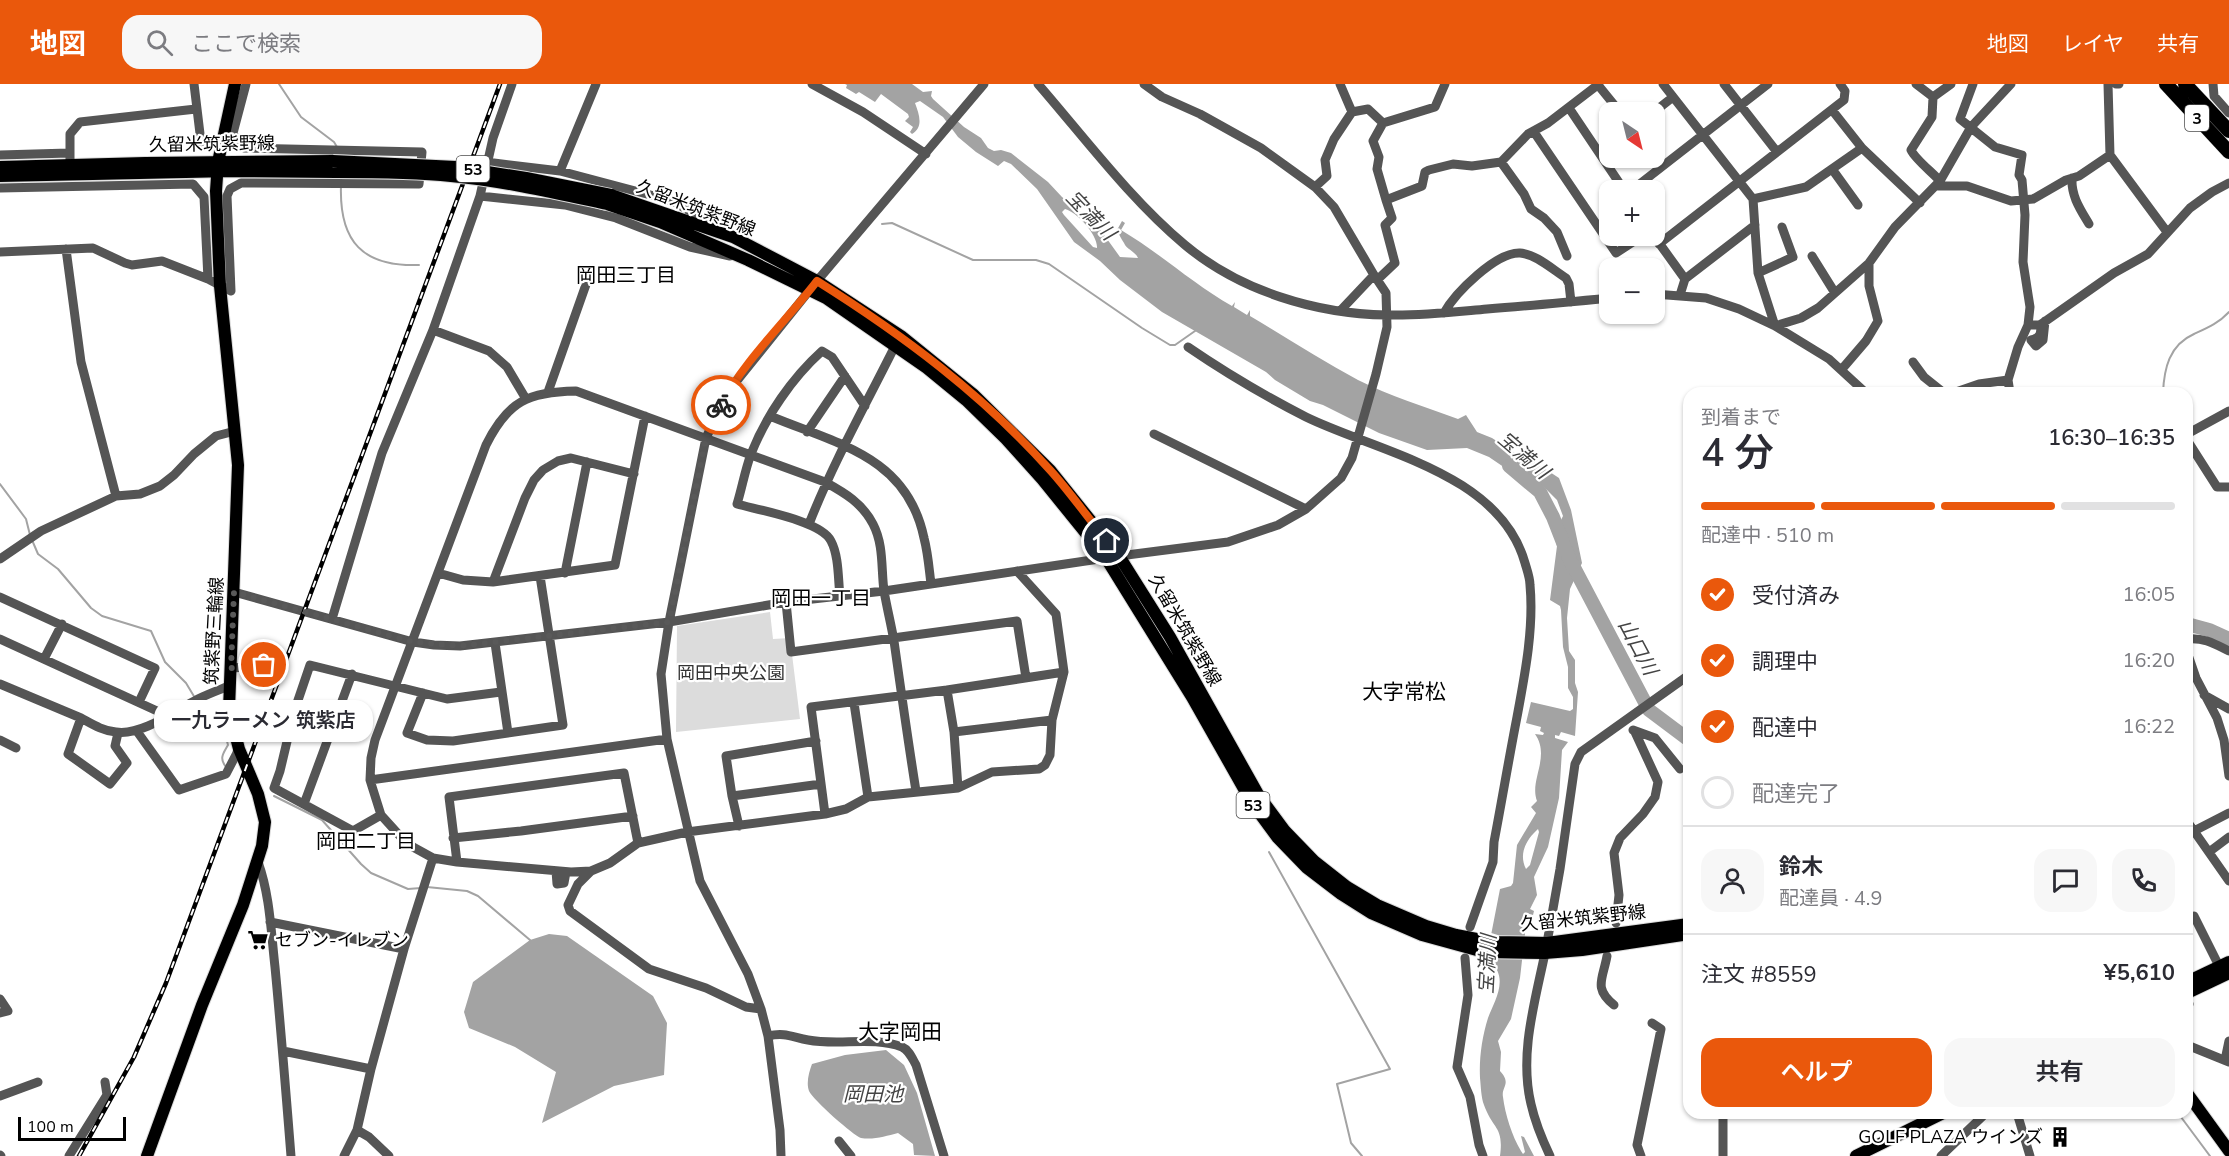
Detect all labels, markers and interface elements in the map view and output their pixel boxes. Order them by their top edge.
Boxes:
search box [122,15,542,69]
text: 地図 [30,25,86,63]
icon: search [143,26,176,59]
text: ここで検索 [191,29,301,59]
text: 地図 [1987,30,2029,58]
text: レイヤ [2062,30,2124,58]
text: 共有 [2157,30,2199,58]
north arrow [1599,102,1665,168]
map controls [1599,102,1665,324]
road number: 3 [2185,105,2209,131]
street label: 久留米筑紫野線 [149,131,275,157]
road number: 53 [456,156,490,182]
street label: 久留米筑紫野線 [633,174,759,242]
button: + [1599,180,1665,246]
water label: 宝満川 [1060,184,1123,248]
button: − [1599,258,1665,324]
district label: 岡田三丁目 [576,262,676,289]
courier [691,375,751,435]
icon: bike [705,389,738,422]
text: 到着まで [1701,404,1781,431]
text: 16:30–16:35 [2048,423,2175,453]
water label: 宝満川 [1492,426,1557,487]
text: 4 分 [1701,427,1774,480]
pin [1081,515,1132,566]
text: 配達中 · 510 m [1701,522,1834,549]
icon: home [1090,524,1123,557]
street label: 久留米筑紫野線 [1143,569,1227,691]
street label: 筑紫野三輪線 [199,576,229,686]
icon: check [1701,578,1734,611]
text: 受付済み [1752,581,1840,611]
text: 16:05 [2122,581,2175,608]
district label: 岡田一丁目 [771,585,871,612]
water label: 山口川 [1612,614,1665,682]
pin [238,639,289,690]
icon: check [1701,644,1734,677]
text: 調理中 [1752,647,1818,677]
text: 16:20 [2122,647,2175,674]
icon: bag [247,648,280,681]
park label: 岡田中央公園 [677,661,785,685]
district label: 大字常松 [1362,678,1446,706]
callout: 一九ラーメン 筑紫店 [154,701,374,743]
text: 一九ラーメン 筑紫店 [171,707,356,734]
icon: check [1701,710,1734,743]
text: 配達中 [1752,713,1818,743]
text: 16:22 [2122,713,2175,740]
text: 配達完了 [1752,779,1840,809]
road number: 53 [1236,792,1270,818]
district label: 岡田二丁目 [316,828,416,855]
button: person [1701,849,1764,912]
button: chat [2034,849,2097,912]
button: phone [2112,849,2175,912]
text: 鈴木 [1779,852,1823,882]
text: 配達員 · 4.9 [1779,885,1882,912]
street label: 久留米筑紫野線 [1519,899,1647,937]
supermarket icon: セブン-イレブン [246,928,270,952]
place label: セブン-イレブン [275,928,409,952]
water label: 宝満川 [1472,931,1503,995]
text: ¥5,610 [2104,958,2175,988]
text: 注文 #8559 [1701,960,1817,990]
district label: 大字岡田 [858,1018,942,1046]
button: ヘルプ [1701,1038,1932,1107]
button: 共有 [1944,1038,2175,1107]
water label: 岡田池 [843,1081,905,1108]
scale bar [18,1114,126,1142]
text: 100 m [27,1116,74,1138]
place label: GOLF PLAZA ウインズ [1858,1125,2043,1149]
building icon: GOLF PLAZA ウインズ [2048,1125,2072,1149]

